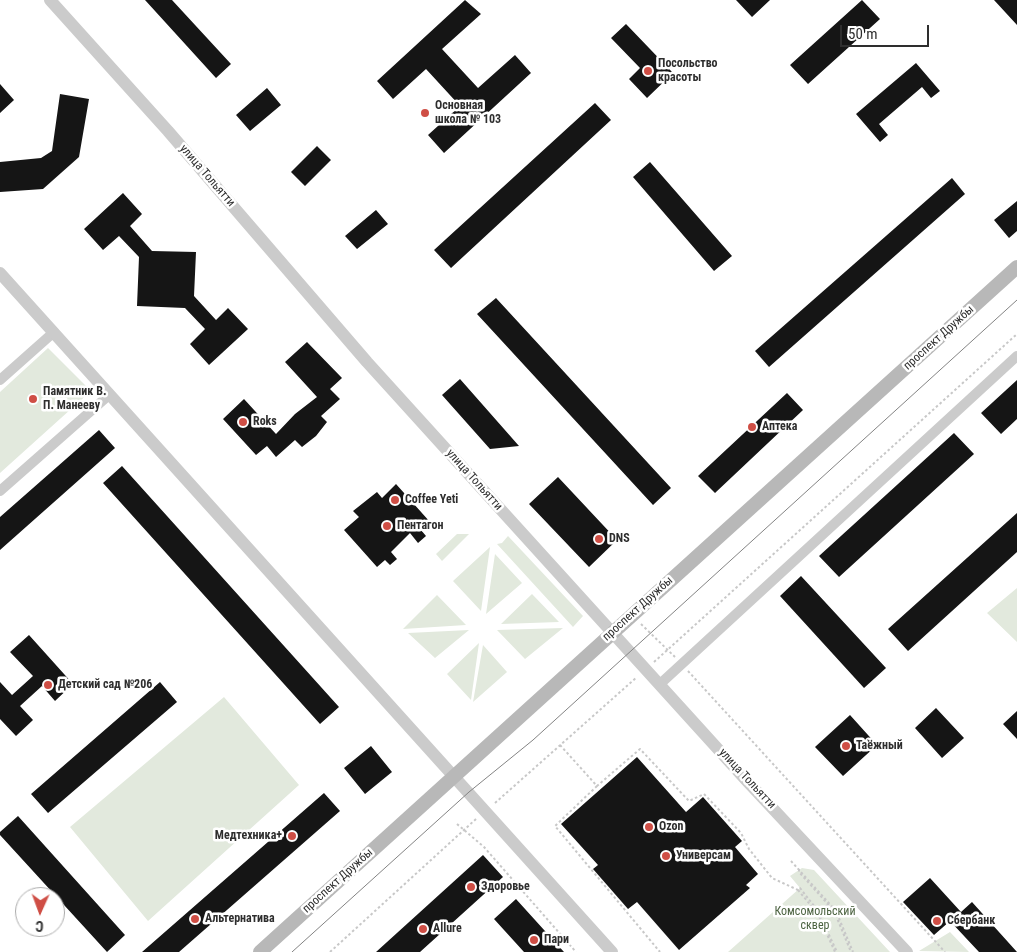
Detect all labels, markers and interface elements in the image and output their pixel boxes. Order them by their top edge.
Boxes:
scale bar [842,15,931,47]
text: 50 m [848,25,878,43]
place label: Посольство красоты [658,57,718,85]
marker: Посольство красоты [642,65,654,77]
place label: Основная школа № 103 [435,99,501,127]
marker: Основная школа № 103 [419,107,431,119]
street label: улица Тольятти [176,142,238,210]
street label: проспект Дружбы [901,303,977,373]
place label: Памятник В. П. Манееву [43,385,106,413]
marker: Памятник В. П. Манееву [27,393,39,405]
place label: Roks [253,415,277,429]
marker: Roks [237,416,249,428]
place label: Аптека [762,420,797,434]
marker: Аптека [746,421,758,433]
street label: улица Тольятти [443,446,505,514]
place label: Coffee Yeti [405,493,458,507]
marker: Coffee Yeti [389,494,401,506]
place label: Пентагон [397,519,443,533]
marker: Пентагон [381,520,393,532]
place label: DNS [609,532,630,546]
marker: DNS [593,533,605,545]
street label: проспект Дружбы [600,574,676,644]
place label: Детский сад №206 [58,678,152,692]
marker: Детский сад №206 [42,679,54,691]
place label: Таёжный [856,739,903,753]
marker: Таёжный [840,740,852,752]
street label: улица Тольятти [715,746,779,812]
place label: Ozon [659,820,683,834]
marker: Ozon [643,821,655,833]
place label: Медтехника+ [215,829,282,843]
marker: Медтехника+ [286,830,298,842]
street label: проспект Дружбы [300,846,376,916]
place label: Универсам [676,849,731,863]
marker: Универсам [660,850,672,862]
place label: Здоровье [481,880,530,894]
marker: Здоровье [465,881,477,893]
north arrow [15,887,65,937]
park label: Комсомольский сквер [775,905,855,933]
place label: Альтернатива [205,912,275,926]
marker: Альтернатива [189,913,201,925]
place label: Сбербанк [947,914,995,928]
marker: Сбербанк [931,915,943,927]
text: С [35,918,44,934]
place label: Allure [433,922,462,936]
marker: Allure [417,923,429,935]
place label: Пари [544,933,569,947]
marker: Пари [528,934,540,946]

